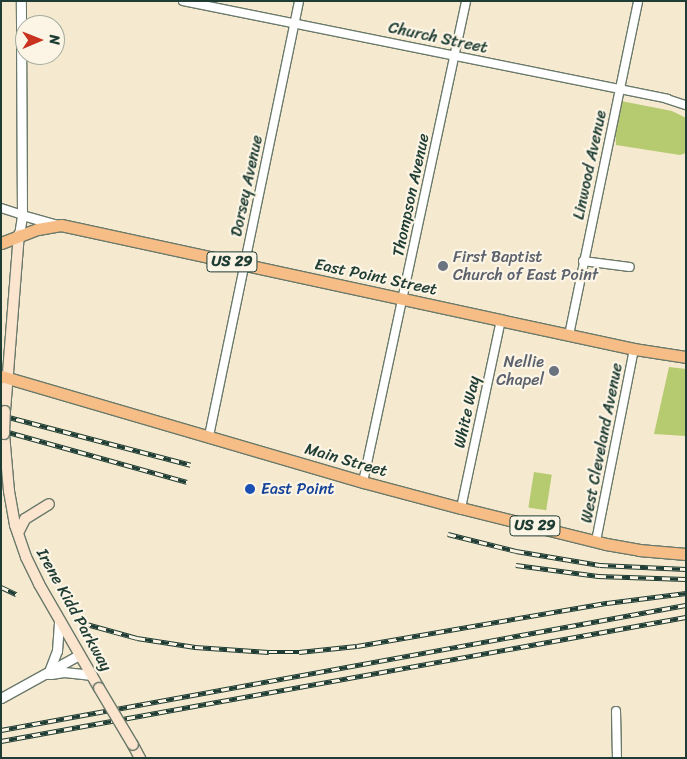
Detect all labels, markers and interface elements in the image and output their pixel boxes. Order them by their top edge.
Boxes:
north arrow [15,15,65,65]
street label: Church Street [387,18,489,58]
text: N [42,35,67,45]
street label: Linwood Avenue [569,109,611,221]
street label: Thompson Avenue [389,132,433,258]
street label: Dorsey Avenue [227,134,267,238]
place label: First Baptist Church of East Point [453,247,600,285]
road number: US 29 [206,250,258,274]
street label: East Point Street [313,255,439,299]
marker: First Baptist Church of East Point [437,260,449,272]
place label: Nellie Chapel [496,352,544,390]
street label: West Cleveland Avenue [577,361,627,525]
marker: Nellie Chapel [548,365,560,377]
street label: White Way [450,374,484,450]
street label: Main Street [303,439,389,481]
place label: East Point [261,479,334,499]
marker: East Point [243,482,257,496]
road number: US 29 [509,514,561,538]
street label: Irene Kidd Parkway [32,545,116,675]

